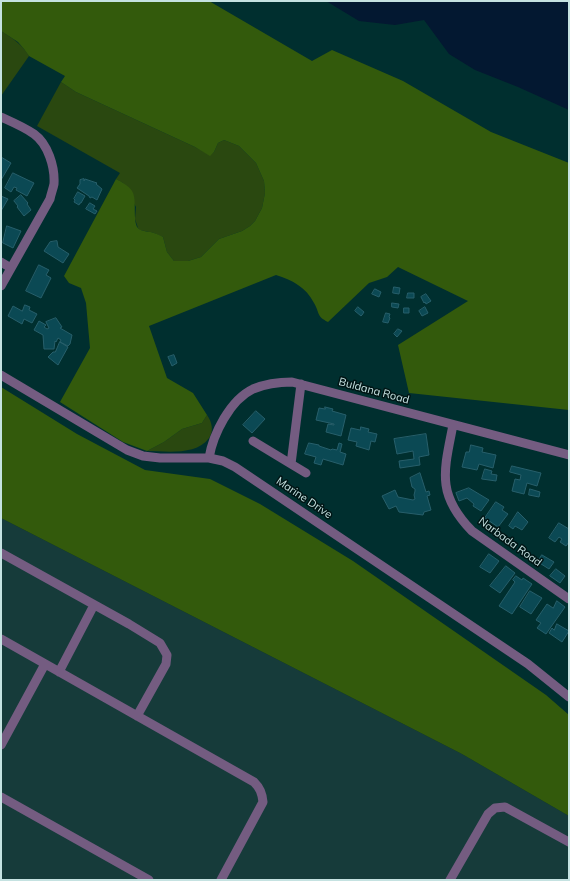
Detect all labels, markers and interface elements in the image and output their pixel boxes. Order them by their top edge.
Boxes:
street label: Buldana Road [337,375,411,407]
street label: Marine Drive [274,474,334,522]
street label: Narbada Road [476,515,544,569]

